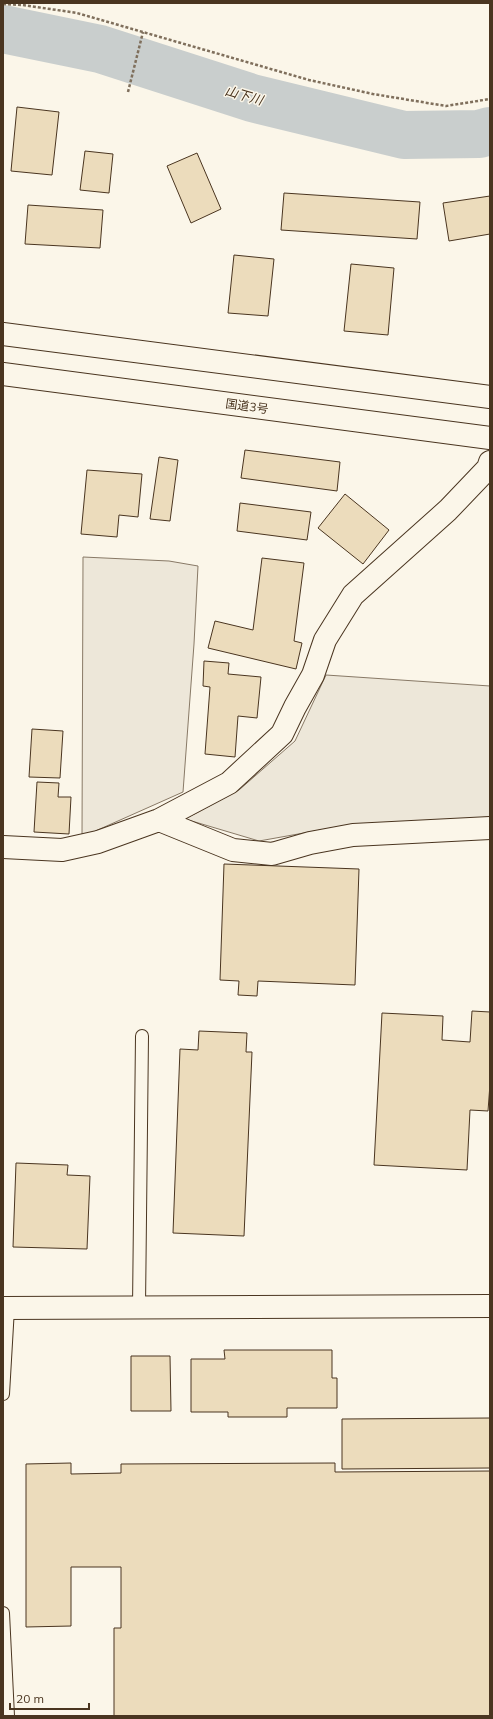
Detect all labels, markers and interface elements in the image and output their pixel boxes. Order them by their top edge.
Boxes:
water label: 山下川 [223,82,267,109]
street label: 国道3号 [225,396,269,416]
scale bar [10,1685,89,1711]
text: 20 m [16,1691,44,1706]

